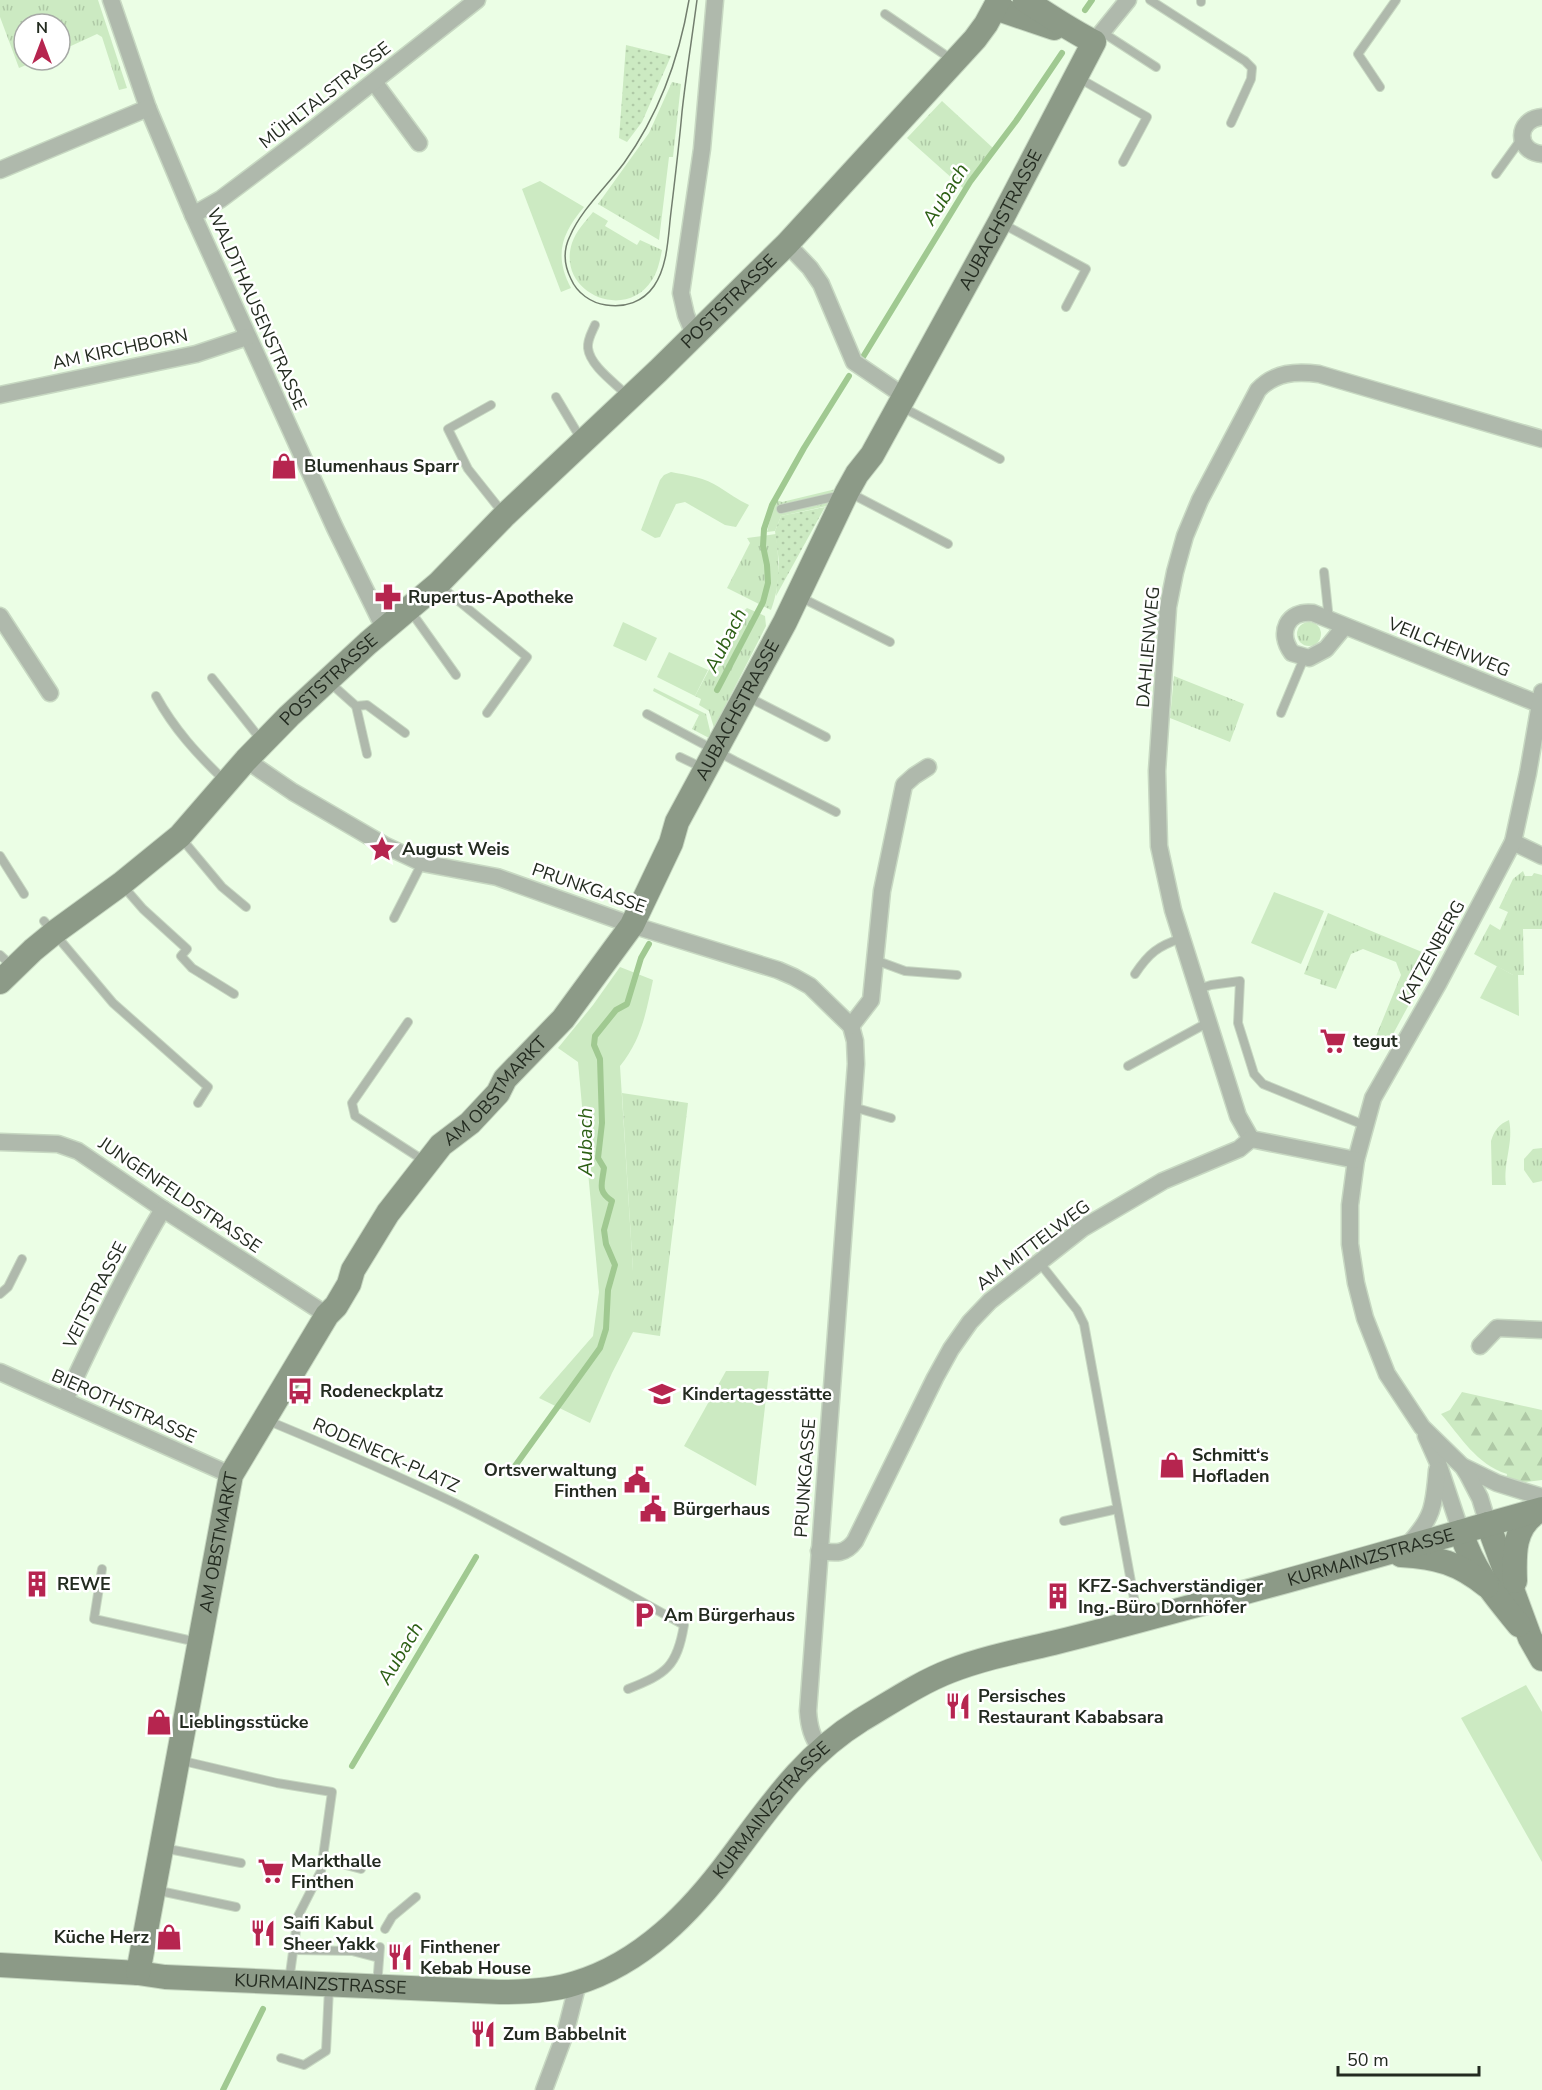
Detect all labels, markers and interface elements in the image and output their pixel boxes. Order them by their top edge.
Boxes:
north arrow [12,12,72,72]
text: N [36,17,48,39]
street label: MÜHLTALSTRASSE [254,36,396,154]
street label: AUBACHSTRASSE [953,145,1048,294]
water label: Aubach [915,158,975,231]
street label: WALDTHAUSENSTRASSE [202,204,312,414]
street label: POSTSTRASSE [676,249,782,354]
street label: AM KIRCHBORN [50,323,190,375]
shop icon: Blumenhaus Sparr [269,451,299,481]
place label: Blumenhaus Sparr [304,454,459,478]
pharmacy icon: Rupertus-Apotheke [373,582,403,612]
place label: Rupertus-Apotheke [408,585,574,609]
street label: DAHLIENWEG [1131,585,1165,709]
water label: Aubach [697,603,753,678]
street label: VEILCHENWEG [1384,611,1514,682]
street label: POSTSTRASSE [274,628,383,731]
street label: AUBACHSTRASSE [690,636,785,785]
place icon: August Weis [367,834,397,864]
place label: August Weis [402,837,510,861]
street label: PRUNKGASSE [529,857,649,919]
street label: KATZENBERG [1394,896,1470,1008]
supermarket icon: tegut [1318,1026,1348,1056]
place label: tegut [1353,1029,1398,1053]
street label: AM OBSTMARKT [438,1031,552,1151]
water label: Aubach [572,1108,599,1177]
street label: JUNGENFELDSTRASSE [93,1131,266,1259]
street label: AM MITTELWEG [971,1194,1095,1296]
street label: VEITSTRASSE [57,1237,132,1353]
street label: BIEROTHSTRASSE [48,1363,200,1449]
bus stop icon: Rodeneckplatz [285,1376,315,1406]
place label: Rodeneckplatz [320,1379,444,1403]
school or university icon: Kindertagesstätte [647,1379,677,1409]
place label: Kindertagesstätte [682,1382,832,1406]
street label: RODENECK-PLATZ [309,1412,463,1498]
street label: PRUNKGASSE [789,1418,821,1538]
place label: Schmitt‘s Hofladen [1192,1443,1269,1488]
shop icon: Schmitt‘s Hofladen [1157,1450,1187,1480]
place label: Ortsverwaltung Finthen [484,1458,617,1503]
public building icon: Ortsverwaltung Finthen [622,1465,652,1495]
street label: AM OBSTMARKT [193,1470,243,1615]
public building icon: Bürgerhaus [638,1494,668,1524]
place label: Bürgerhaus [673,1497,770,1521]
street label: KURMAINZSTRASSE [1285,1522,1457,1592]
building icon: REWE [22,1569,52,1599]
place label: REWE [57,1572,111,1596]
place label: KFZ-Sachverständiger Ing.-Büro Dornhöfer [1078,1574,1263,1619]
building icon: KFZ-Sachverständiger Ing.-Büro Dornhöfer [1043,1581,1073,1611]
parking icon: Am Bürgerhaus [629,1600,659,1630]
place label: Am Bürgerhaus [664,1603,795,1627]
water label: Aubach [371,1617,430,1691]
place label: Persisches Restaurant Kababsara [978,1684,1164,1729]
restaurant icon: Persisches Restaurant Kababsara [943,1691,973,1721]
shop icon: Lieblingsstücke [144,1707,174,1737]
place label: Lieblingsstücke [179,1710,309,1734]
street label: KURMAINZSTRASSE [707,1736,835,1884]
place label: Markthalle Finthen [291,1849,382,1894]
supermarket icon: Markthalle Finthen [256,1856,286,1886]
place label: Saifi Kabul Sheer Yakk [283,1911,376,1956]
restaurant icon: Saifi Kabul Sheer Yakk [248,1918,278,1948]
shop icon: Küche Herz [154,1922,184,1952]
place label: Küche Herz [54,1925,149,1949]
place label: Finthener Kebab House [420,1935,531,1980]
restaurant icon: Finthener Kebab House [385,1942,415,1972]
street label: KURMAINZSTRASSE [234,1968,407,2000]
restaurant icon: Zum Babbelnit [468,2019,498,2049]
place label: Zum Babbelnit [503,2022,626,2046]
scale bar [1338,2039,1479,2077]
text: 50 m [1347,2048,1389,2072]

